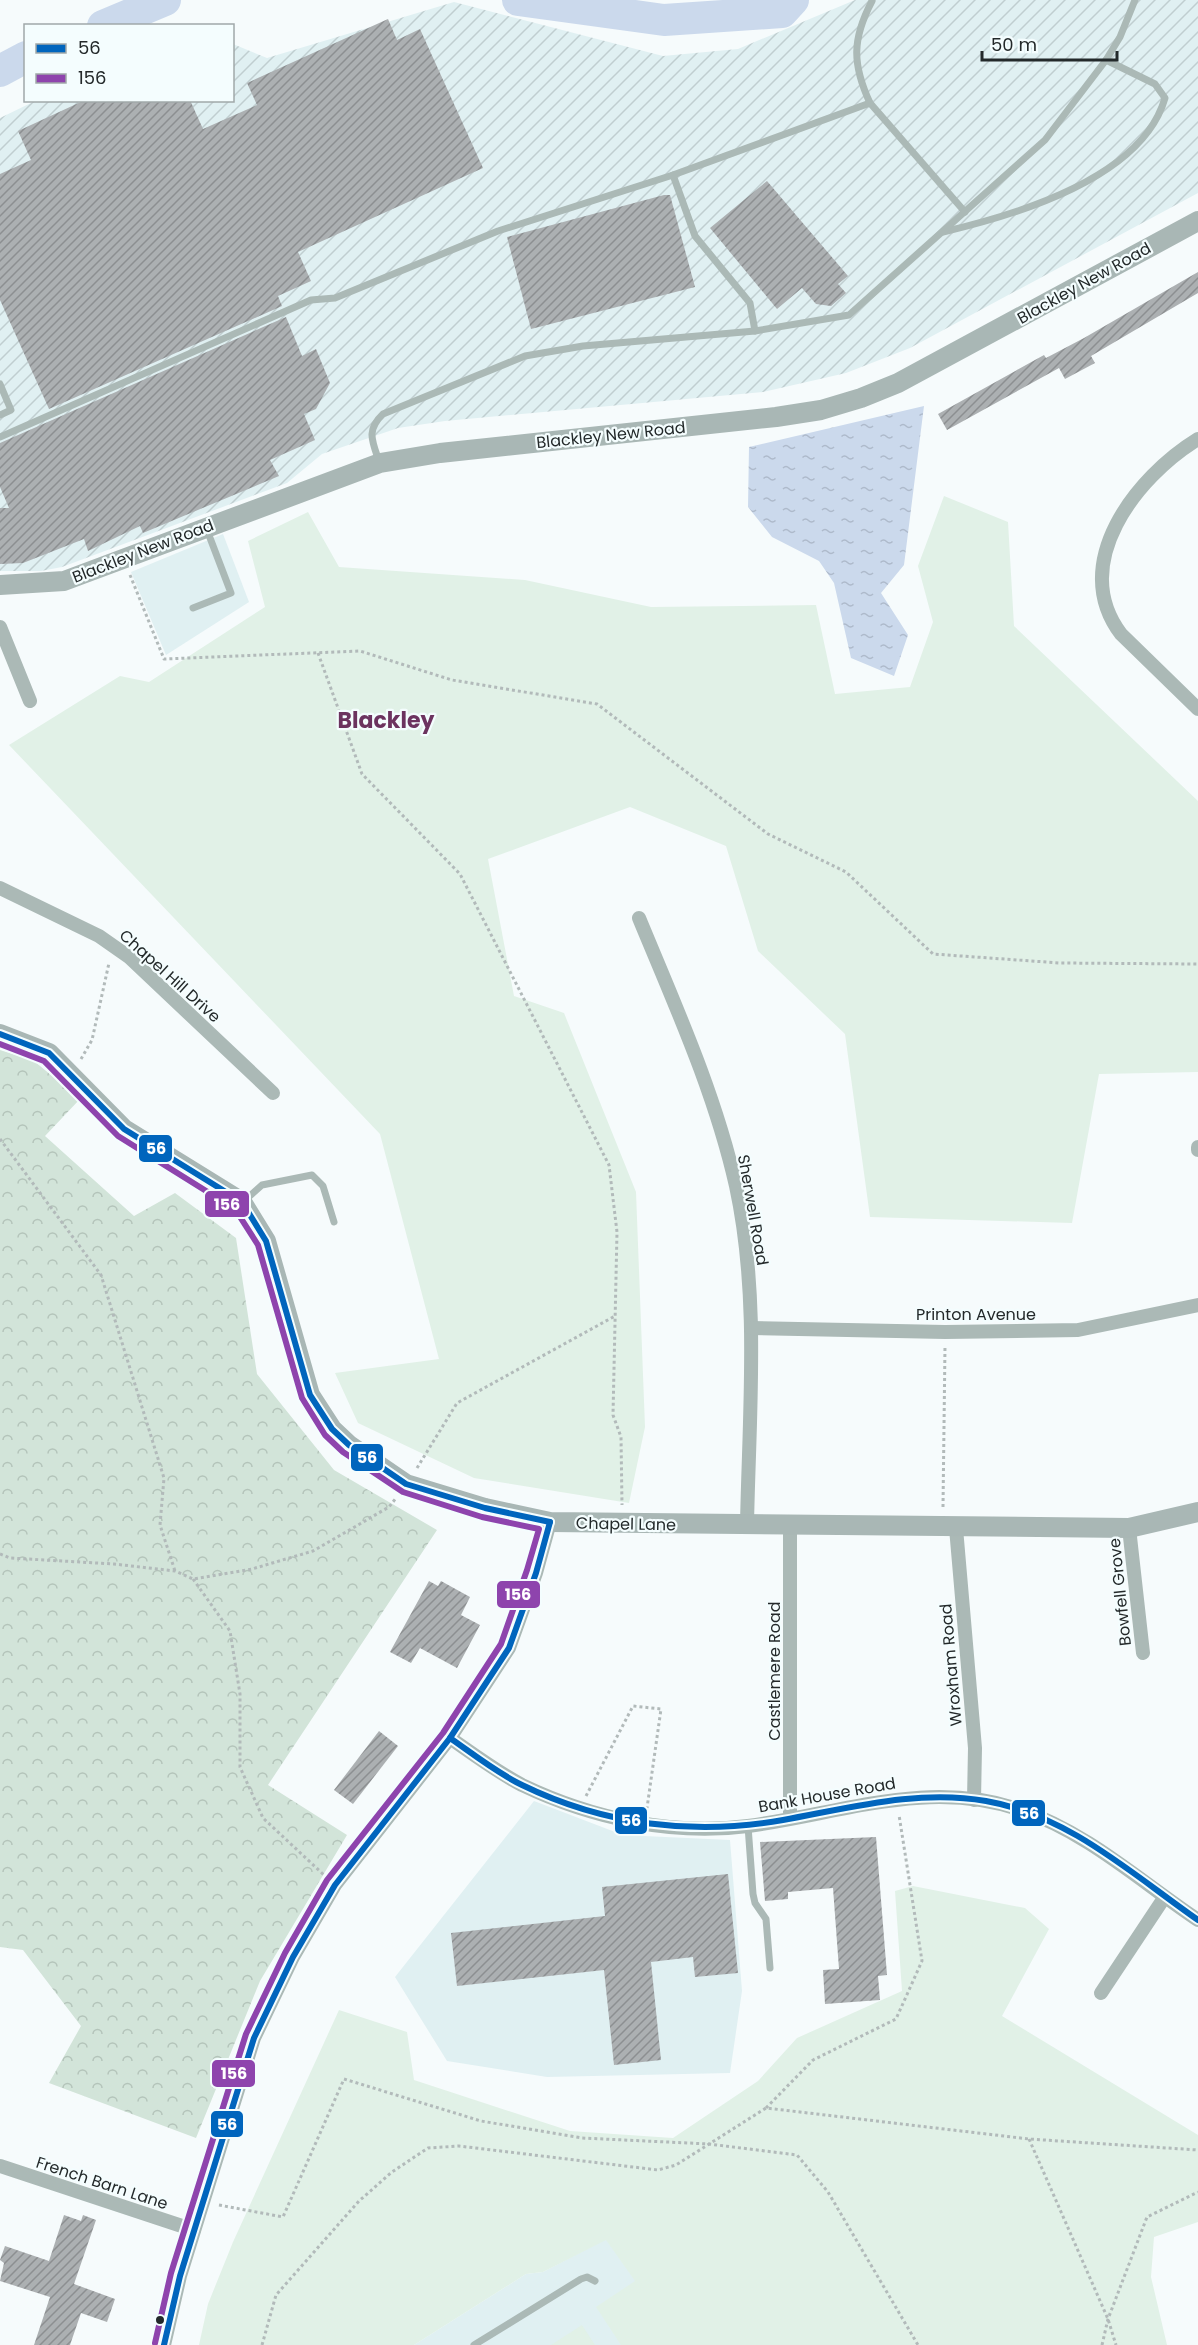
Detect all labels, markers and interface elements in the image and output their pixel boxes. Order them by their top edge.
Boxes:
legend [24,24,234,102]
scale bar [982,24,1117,62]
text: 50 m [991,32,1037,57]
text: 56 [78,35,101,60]
text: 156 [78,65,107,90]
street label: Blackley New Road [1013,237,1155,329]
street label: Blackley New Road [535,416,687,454]
street label: Blackley New Road [69,513,217,589]
district label: Blackley [338,705,434,736]
street label: Chapel Hill Drive [114,924,226,1028]
line badge: 56 [138,1134,173,1163]
text: 56 [146,1137,166,1160]
street label: Sherwell Road [732,1153,774,1267]
line badge: 156 [204,1190,250,1218]
text: 156 [214,1193,240,1216]
street label: Printon Avenue [916,1303,1036,1326]
line badge: 56 [350,1443,384,1472]
text: 56 [357,1446,377,1469]
street label: Chapel Lane [576,1512,676,1536]
street label: Bowfell Grove [1103,1537,1137,1647]
line badge: 156 [496,1580,541,1609]
text: 156 [505,1583,531,1606]
street label: Castlemere Road [763,1601,786,1741]
street label: Wroxham Road [934,1603,968,1727]
street label: Bank House Road [757,1772,897,1818]
line badge: 56 [1011,1799,1046,1827]
text: 56 [1019,1802,1039,1825]
line badge: 56 [614,1806,648,1835]
text: 56 [621,1809,641,1832]
line badge: 156 [211,2059,256,2088]
text: 156 [221,2062,247,2085]
line badge: 56 [210,2110,244,2138]
text: 56 [217,2113,237,2136]
street label: French Barn Lane [33,2151,171,2215]
unlabelled marker [154,2314,166,2326]

